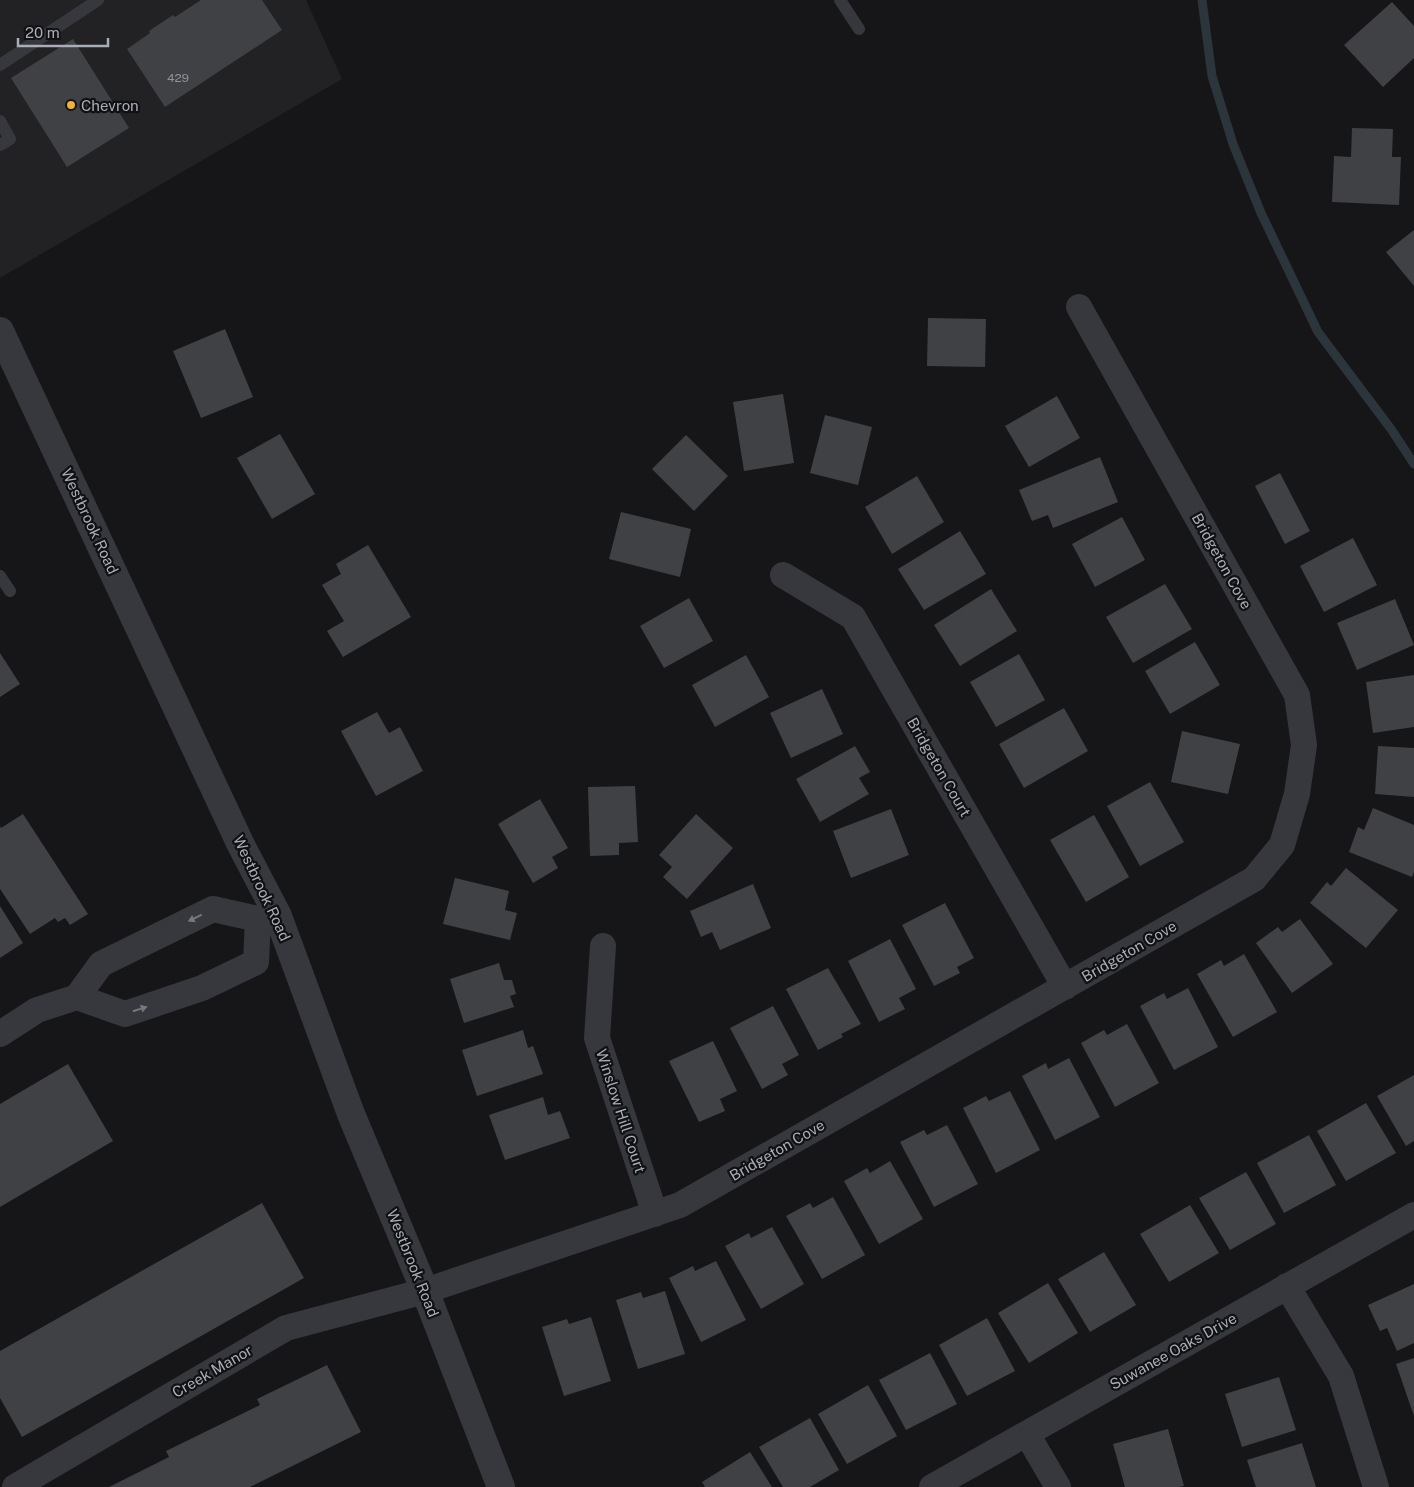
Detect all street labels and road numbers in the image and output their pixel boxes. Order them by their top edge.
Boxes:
street label: Westbrook Road [58,465,122,577]
street label: Bridgeton Cove [1189,510,1255,612]
street label: Bridgeton Court [904,715,974,820]
street label: Westbrook Road [230,832,294,944]
street label: Bridgeton Cove [1079,917,1179,985]
street label: Winslow Hill Court [593,1047,649,1175]
street label: Bridgeton Cove [727,1116,827,1184]
street label: Westbrook Road [384,1207,442,1319]
street label: Suwanee Oaks Drive [1107,1309,1239,1393]
street label: Creek Manor [169,1341,255,1401]

